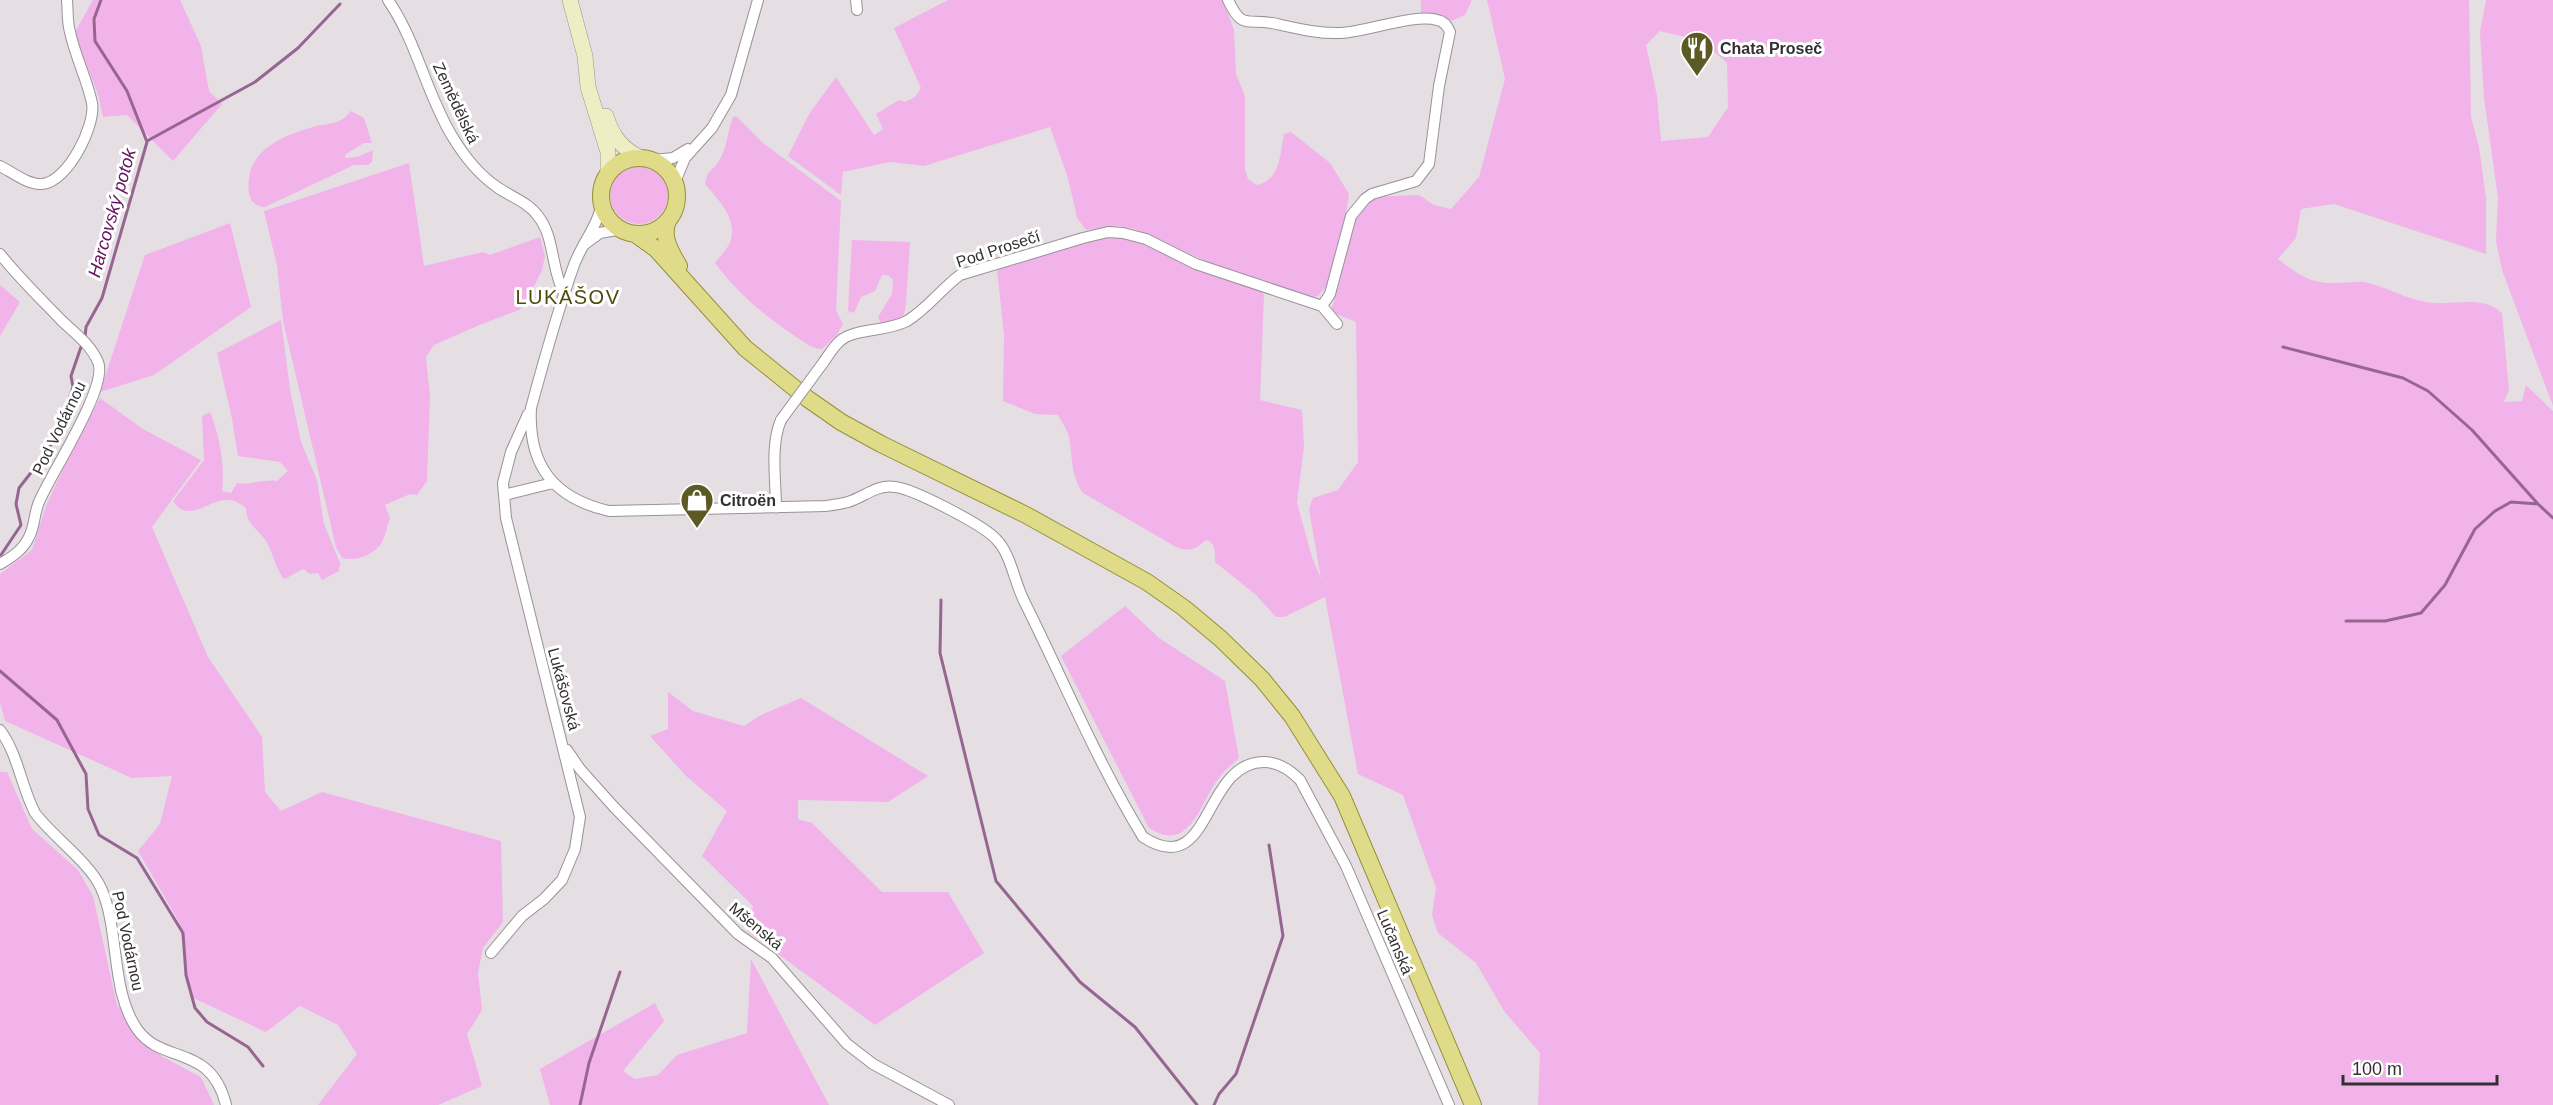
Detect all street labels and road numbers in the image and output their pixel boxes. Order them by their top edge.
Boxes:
street label: Zemědělská [430,60,482,146]
street label: Pod Prosečí [954,227,1043,271]
street label: Pod Vodárnou [29,379,89,477]
street label: Lukášovská [545,646,583,732]
street label: Pod Vodárnou [109,890,147,992]
street label: Mšenská [726,899,786,953]
street label: Lučanská [1374,907,1416,977]

